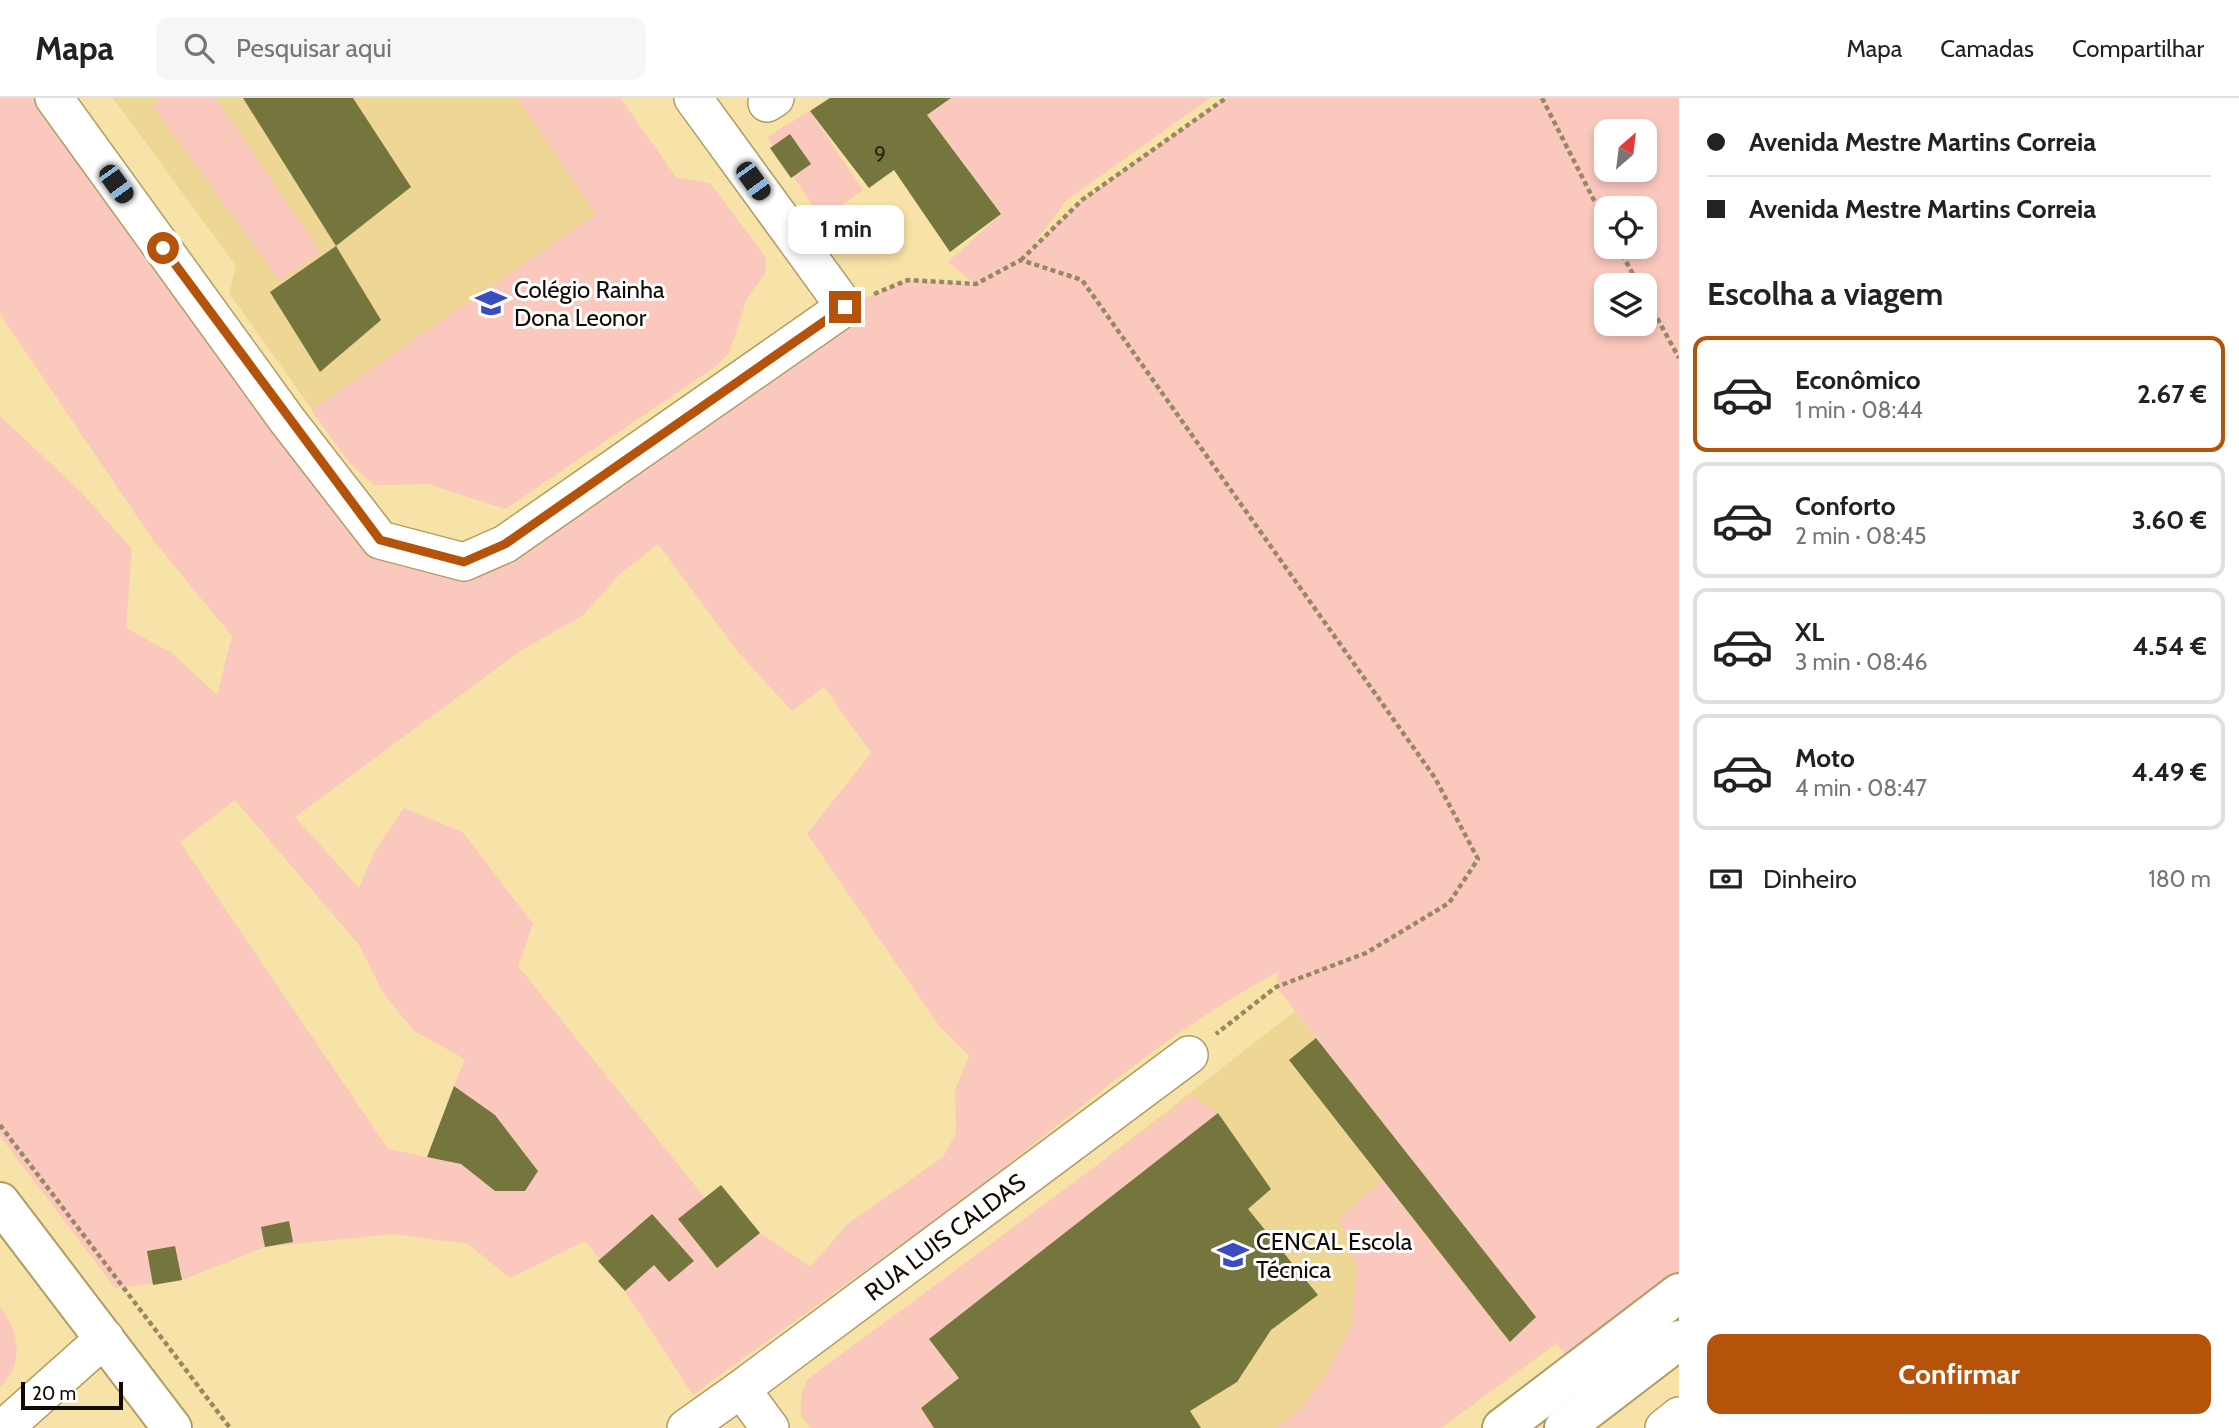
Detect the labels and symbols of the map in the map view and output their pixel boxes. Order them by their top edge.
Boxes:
north arrow [1594,119,1657,182]
house number: 9 [874,141,886,166]
car [733,158,774,204]
car [96,161,137,207]
callout: 1 min [787,206,903,254]
route start [147,232,179,264]
place label: Colégio Rainha Dona Leonor [514,275,665,332]
school or university icon: Colégio Rainha Dona Leonor [474,286,508,320]
route end [829,291,861,323]
street label: RUA LUIS CALDAS [859,1167,1031,1307]
place label: CENCAL Escola Técnica [1256,1227,1413,1284]
school or university icon: CENCAL Escola Técnica [1216,1238,1250,1272]
scale bar [21,1379,122,1411]

